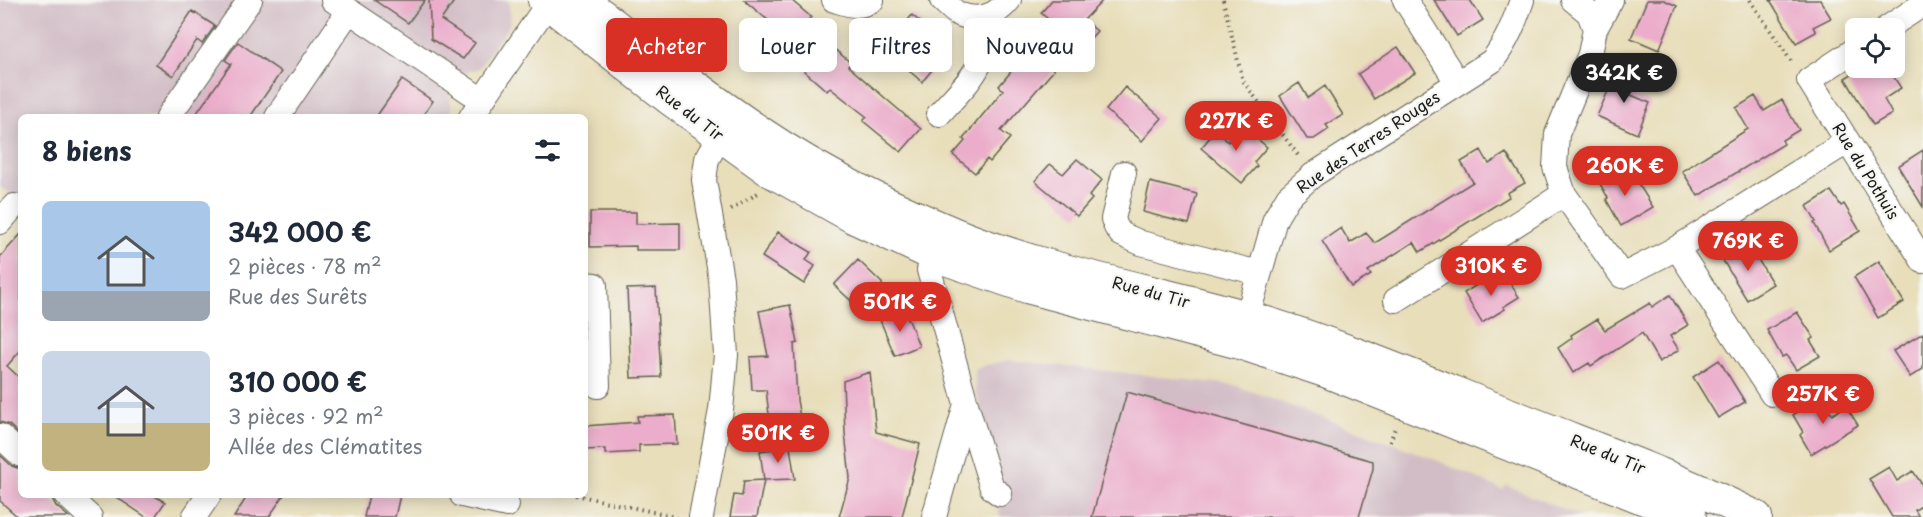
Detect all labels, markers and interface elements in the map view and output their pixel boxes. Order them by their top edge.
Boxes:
chip: Acheter [606,18,727,72]
chip: Louer [739,18,837,72]
chip: Filtres [849,18,952,72]
chip: Nouveau [964,18,1095,72]
map controls [1845,18,1905,78]
button: locate [1845,18,1905,78]
pin: 342K € [1575,53,1673,104]
text: 342K € [1585,57,1663,87]
street label: Rue du Tir [652,79,730,146]
street label: Rue des Terres Rouges [1291,84,1444,198]
pin: 227K € [1187,101,1285,152]
text: 227K € [1199,105,1273,135]
street label: Rue du Pothuis [1827,117,1906,224]
text: 8 biens [42,131,132,170]
icon: filters [531,134,564,167]
pin: 260K € [1576,146,1674,197]
text: 260K € [1586,150,1664,180]
text: 342 000 € [228,212,372,251]
pin: 769K € [1699,221,1797,272]
icon: home [90,225,162,297]
text: 769K € [1712,225,1784,255]
pin: 310K € [1442,246,1540,297]
text: 310K € [1455,250,1527,280]
text: 2 pièces · 78 m² [228,251,381,281]
street label: Rue du Tir [1110,269,1193,313]
text: Rue des Surêts [228,281,367,311]
pin: 501K € [851,282,949,333]
text: 501K € [863,286,937,316]
text: 310 000 € [228,362,367,401]
pin: 257K € [1774,374,1872,425]
icon: home [90,375,162,447]
text: 257K € [1786,378,1860,408]
text: 3 pièces · 92 m² [228,401,384,431]
pin: 501K € [729,413,827,464]
text: 501K € [741,417,815,447]
street label: Rue du Tir [1567,427,1650,479]
text: Allée des Clématites [228,431,422,461]

